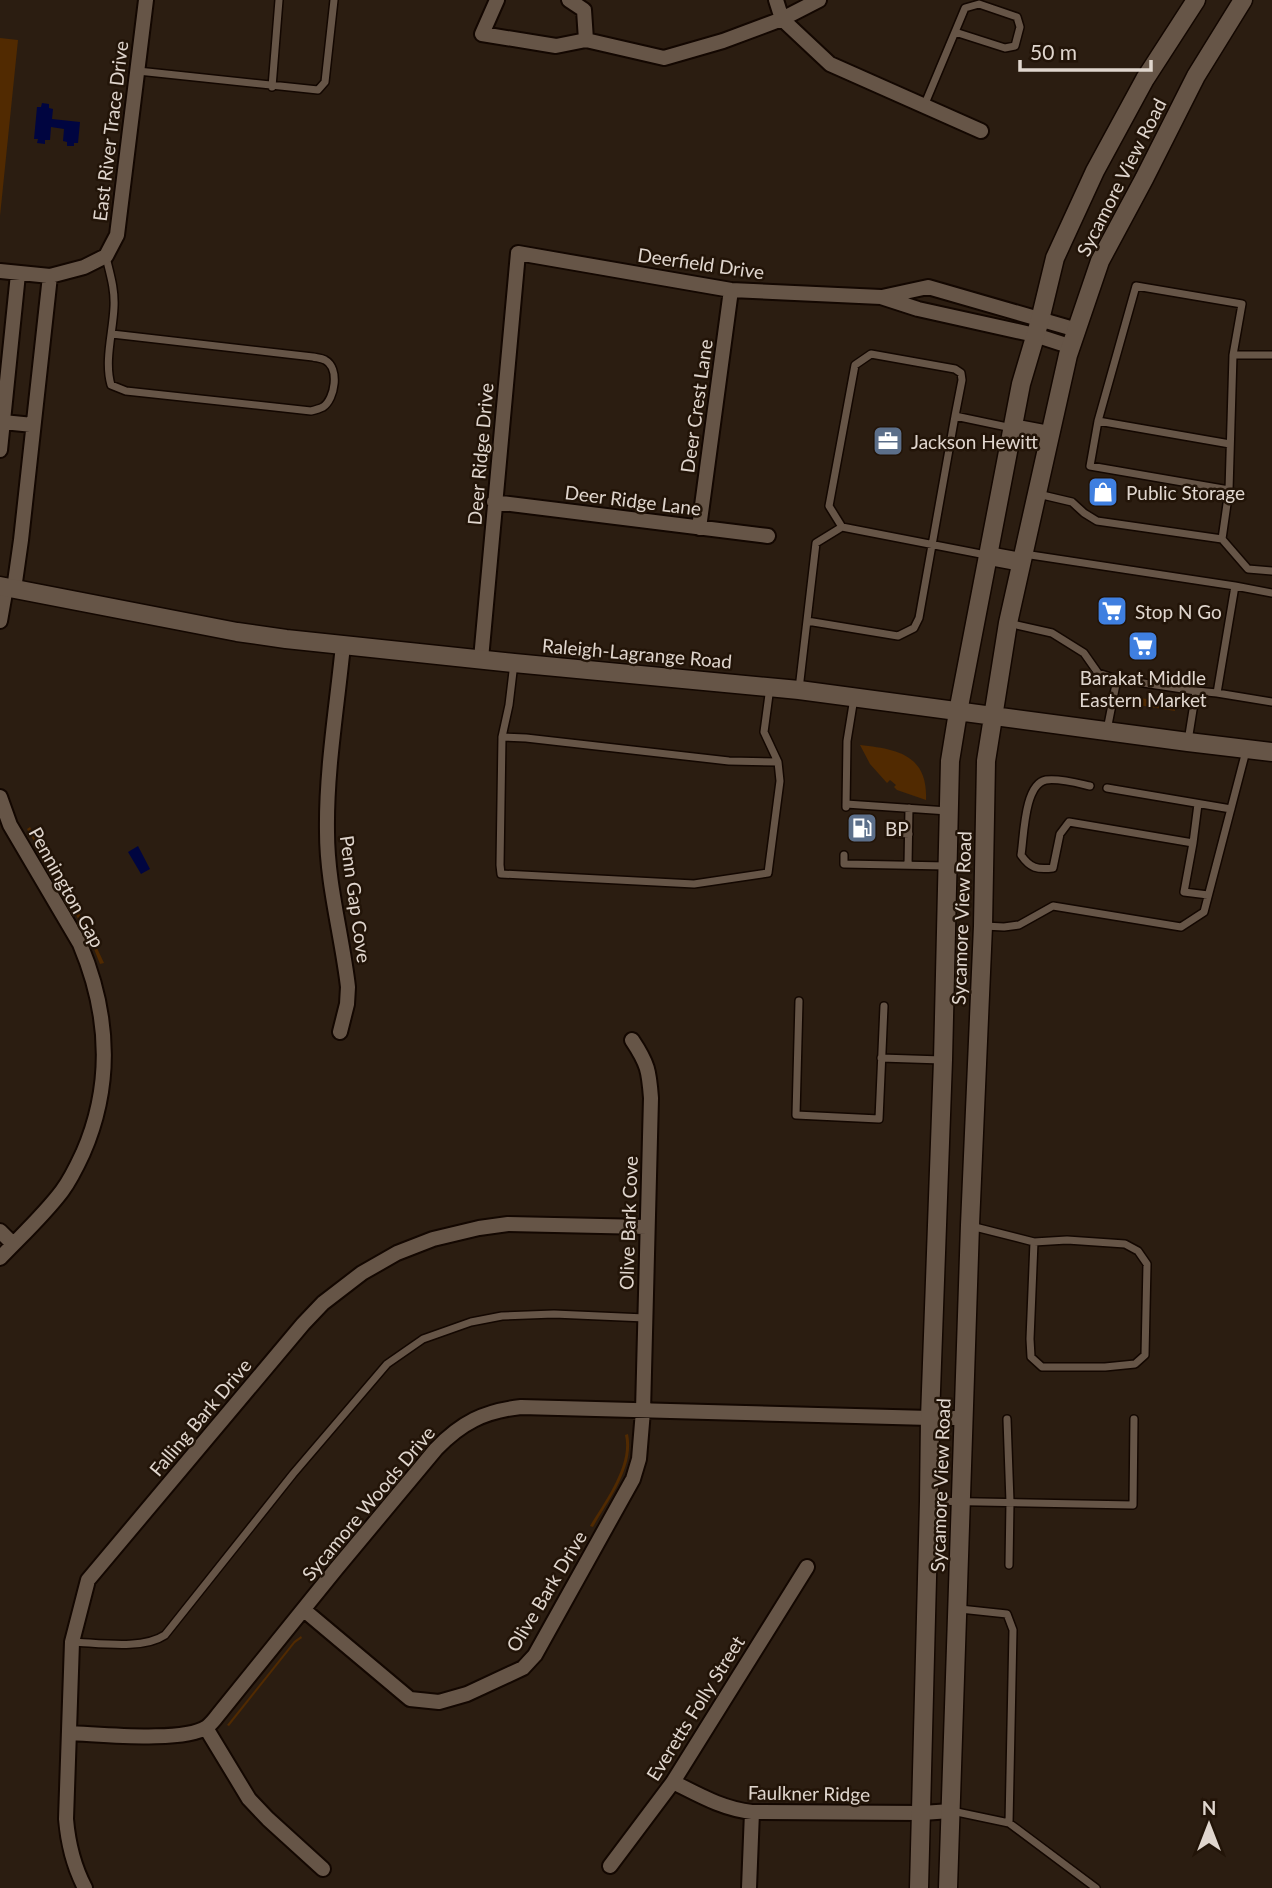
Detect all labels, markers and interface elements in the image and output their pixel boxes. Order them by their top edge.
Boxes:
scale bar [1020,28,1151,72]
text: 50 m [1030,39,1077,64]
street label: East River Trace Drive [88,40,132,222]
street label: Sycamore View Road [1071,94,1171,260]
street label: Deerfield Drive [636,243,766,283]
street label: Deer Crest Lane [675,338,717,474]
street label: Deer Ridge Drive [462,382,498,526]
office icon: Jackson Hewitt [871,424,905,458]
place label: Jackson Hewitt [911,430,1038,453]
shop icon: Public Storage [1086,475,1120,509]
street label: Deer Ridge Lane [564,480,702,520]
place label: Public Storage [1126,481,1245,504]
supermarket icon: Stop N Go [1095,594,1129,628]
place label: Stop N Go [1135,600,1222,623]
supermarket icon: Barakat Middle Eastern Market [1126,629,1160,663]
street label: Raleigh-Lagrange Road [541,633,733,673]
place label: Barakat Middle Eastern Market [1079,666,1207,711]
fuel station icon: BP [845,811,879,845]
place label: BP [885,817,909,840]
street label: Pennington Gap [24,823,110,951]
street label: Sycamore View Road [946,831,976,1005]
street label: Penn Gap Cove [336,834,376,964]
street label: Olive Bark Cove [614,1156,642,1290]
street label: Falling Bark Drive [144,1354,256,1480]
street label: Sycamore View Road [925,1398,955,1572]
street label: Sycamore Woods Drive [297,1421,439,1585]
street label: Olive Bark Drive [501,1526,591,1656]
street label: Everetts Folly Street [641,1631,749,1785]
street label: Faulkner Ridge [748,1780,870,1806]
north arrow [1174,1790,1244,1860]
text: N [1202,1796,1216,1819]

